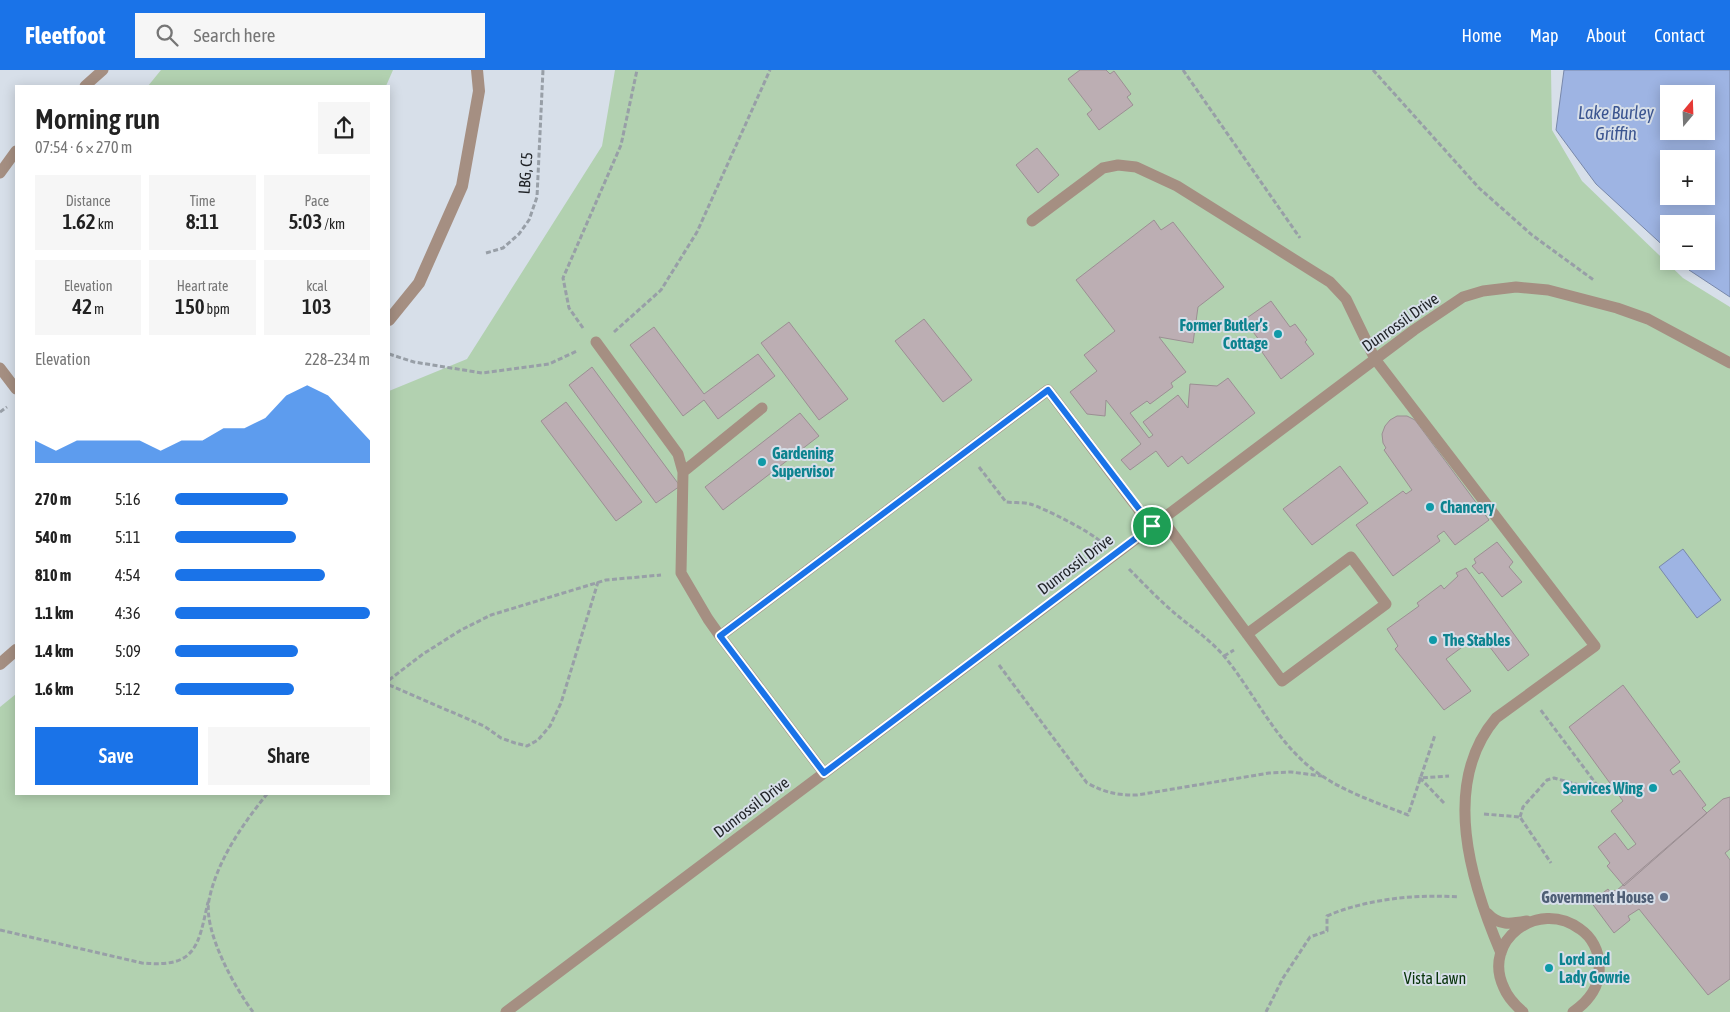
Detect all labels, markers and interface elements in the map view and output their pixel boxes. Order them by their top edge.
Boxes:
search box [135,13,485,58]
icon: search [153,21,181,49]
text: Fleetfoot [25,22,105,49]
text: Search here [193,24,275,46]
text: Home [1462,25,1502,46]
text: Map [1530,25,1559,46]
text: About [1587,25,1626,46]
text: Contact [1654,25,1705,46]
north arrow [1660,85,1715,140]
map controls [1660,85,1715,270]
button: share [318,102,370,154]
water label: Lake Burley Griffin [1578,102,1655,144]
text: Morning run [35,103,160,135]
text: 07:54 · 6 × 270 m [35,138,132,156]
button: + [1660,150,1715,205]
street label: LBG, C5 [515,151,535,195]
text: Distance [66,193,111,209]
text: Time [190,193,215,209]
text: Pace [305,193,329,209]
text: 1.62 [62,209,96,233]
text: 8:11 [186,209,219,233]
text: 5:03 [288,209,322,233]
button: − [1660,215,1715,270]
text: km [96,216,114,232]
text: /km [322,216,345,232]
text: Elevation [64,278,112,294]
text: Heart rate [177,278,228,294]
text: kcal [306,278,327,294]
street label: Dunrossil Drive [1358,289,1442,355]
text: 42 [72,294,92,318]
text: 150 [175,294,205,318]
text: 103 [302,294,332,318]
text: m [92,301,104,317]
text: bpm [205,301,230,317]
place label: Former Butler’s Cottage [1180,316,1268,352]
marker: Former Butler’s Cottage [1272,328,1284,340]
text: Elevation [35,350,90,368]
text: 228–234 m [305,350,370,368]
place label: Gardening Supervisor [772,444,834,480]
marker: Gardening Supervisor [756,456,768,468]
text: 270 m [35,490,71,508]
text: 5:16 [115,490,140,508]
place label: Chancery [1440,498,1495,516]
marker: Chancery [1424,501,1436,513]
pin [1131,505,1173,547]
icon: arrive [1138,512,1166,540]
text: 540 m [35,528,71,546]
text: 5:11 [115,528,140,546]
street label: Dunrossil Drive [1034,530,1116,598]
text: 810 m [35,566,71,584]
text: 4:54 [115,566,140,584]
text: 1.1 km [35,604,74,622]
text: 4:36 [115,604,140,622]
place label: The Stables [1443,631,1511,649]
marker: The Stables [1427,634,1439,646]
text: 1.4 km [35,642,74,660]
text: 5:09 [115,642,141,660]
text: 1.6 km [35,680,74,698]
text: 5:12 [115,680,140,698]
button: Save [35,727,198,785]
button: Share [208,727,370,785]
street label: Dunrossil Drive [710,773,792,841]
place label: Services Wing [1563,779,1643,797]
marker: Services Wing [1647,782,1659,794]
place label: Government House [1541,888,1654,906]
marker: Government House [1658,891,1670,903]
place label: Lord and Lady Gowrie [1559,950,1630,986]
marker: Lord and Lady Gowrie [1543,962,1555,974]
park label: Vista Lawn [1404,969,1466,987]

